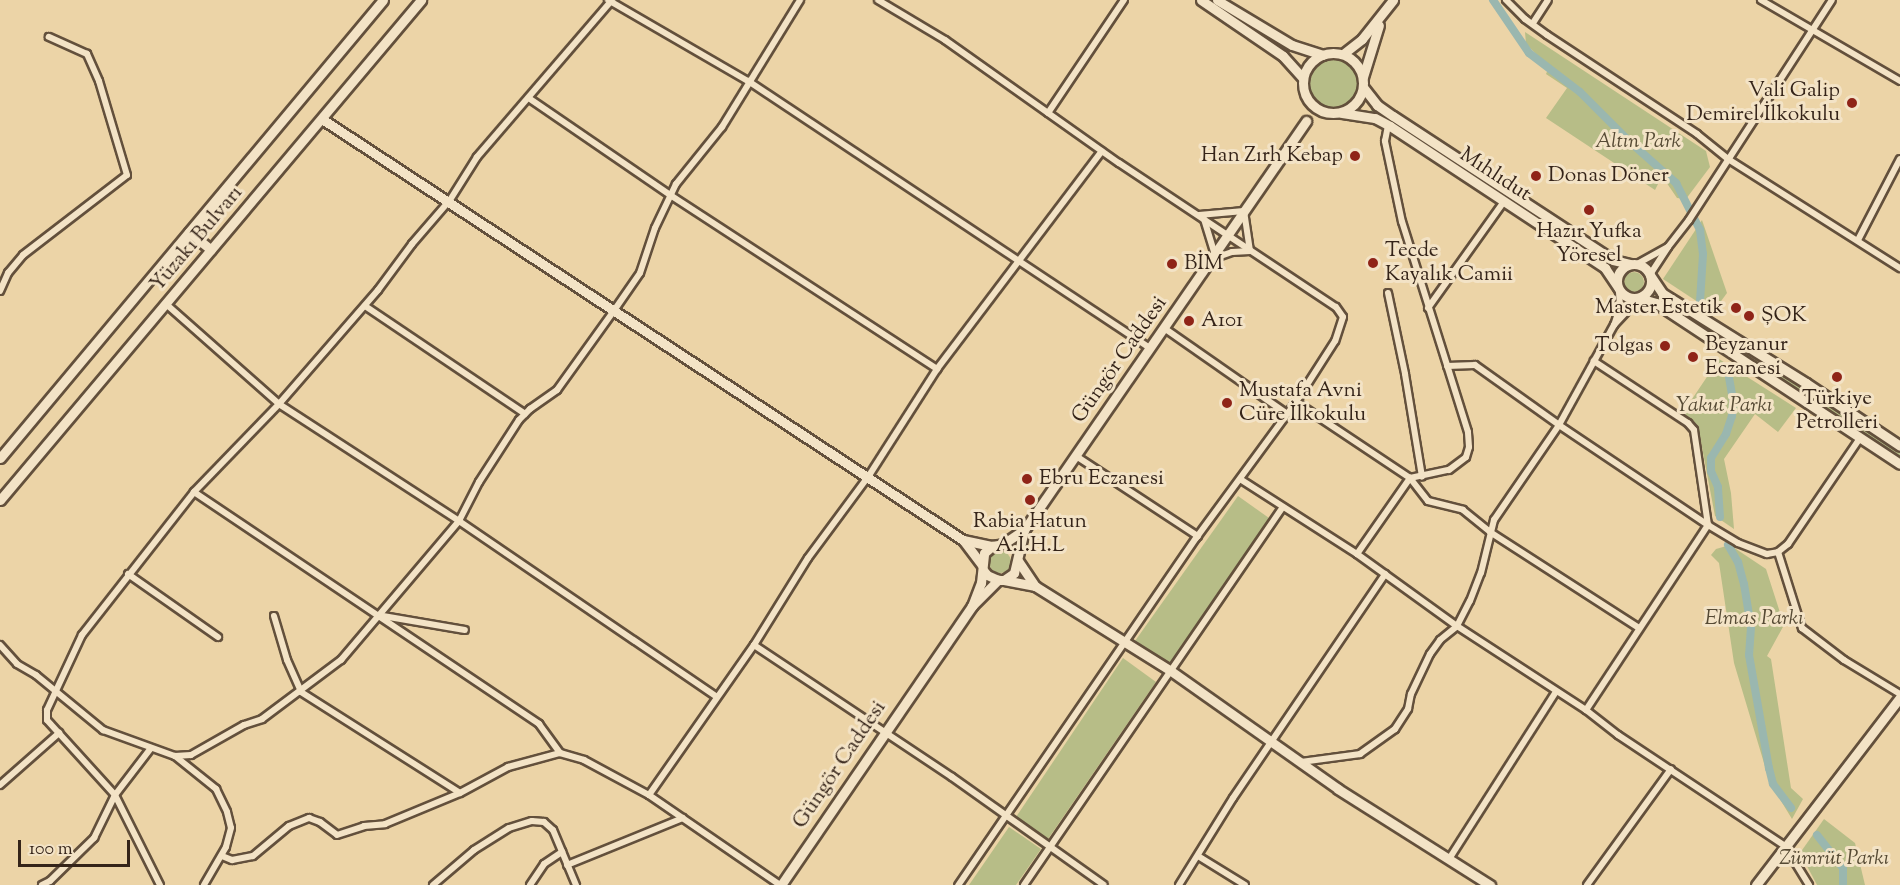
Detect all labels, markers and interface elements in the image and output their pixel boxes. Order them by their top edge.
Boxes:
place label: Vali Galip Demirel İlkokulu [1686,78,1840,128]
marker: Vali Galip Demirel İlkokulu [1845,96,1859,110]
park label: Altın Park [1595,129,1681,155]
place label: Han Zırh Kebap [1201,143,1343,169]
street label: Mıhlıdut [1454,143,1536,207]
marker: Han Zırh Kebap [1348,149,1362,163]
place label: Donas Döner [1548,163,1669,189]
marker: Donas Döner [1529,169,1543,183]
street label: Yüzakı Bulvarı [145,181,249,297]
marker: Hazır Yufka Yöresel [1582,203,1596,217]
place label: Hazır Yufka Yöresel [1536,219,1642,269]
place label: Tecde Kayalık Camii [1385,238,1513,288]
place label: BİM [1184,251,1223,277]
marker: Tecde Kayalık Camii [1366,256,1380,270]
marker: BİM [1165,257,1179,271]
street label: Güngör Caddesi [1067,292,1173,428]
place label: Master Estetik [1595,295,1724,321]
marker: Master Estetik [1729,301,1743,315]
place label: ŞOK [1761,303,1807,329]
place label: A101 [1201,308,1243,334]
marker: ŞOK [1742,309,1756,323]
marker: A101 [1182,314,1196,328]
place label: Beyzanur Eczanesi [1705,332,1788,382]
place label: Tolgas [1595,333,1653,359]
marker: Tolgas [1658,339,1672,353]
marker: Beyzanur Eczanesi [1686,350,1700,364]
marker: Türkiye Petrolleri [1830,370,1844,384]
place label: Mustafa Avni Cüre İlkokulu [1239,378,1366,428]
place label: Türkiye Petrolleri [1796,386,1878,436]
park label: Yakut Parkı [1676,393,1772,419]
marker: Mustafa Avni Cüre İlkokulu [1220,396,1234,410]
place label: Ebru Eczanesi [1039,466,1164,492]
marker: Ebru Eczanesi [1020,472,1034,486]
marker: Rabia Hatun A.İ.H.L [1023,493,1037,507]
place label: Rabia Hatun A.İ.H.L [973,509,1087,559]
park label: Elmas Parkı [1704,606,1804,632]
street label: Güngör Caddesi [788,696,892,834]
scale bar [21,828,134,866]
text: 100 m [29,837,73,863]
park label: Zümrüt Parkı [1779,846,1889,872]

